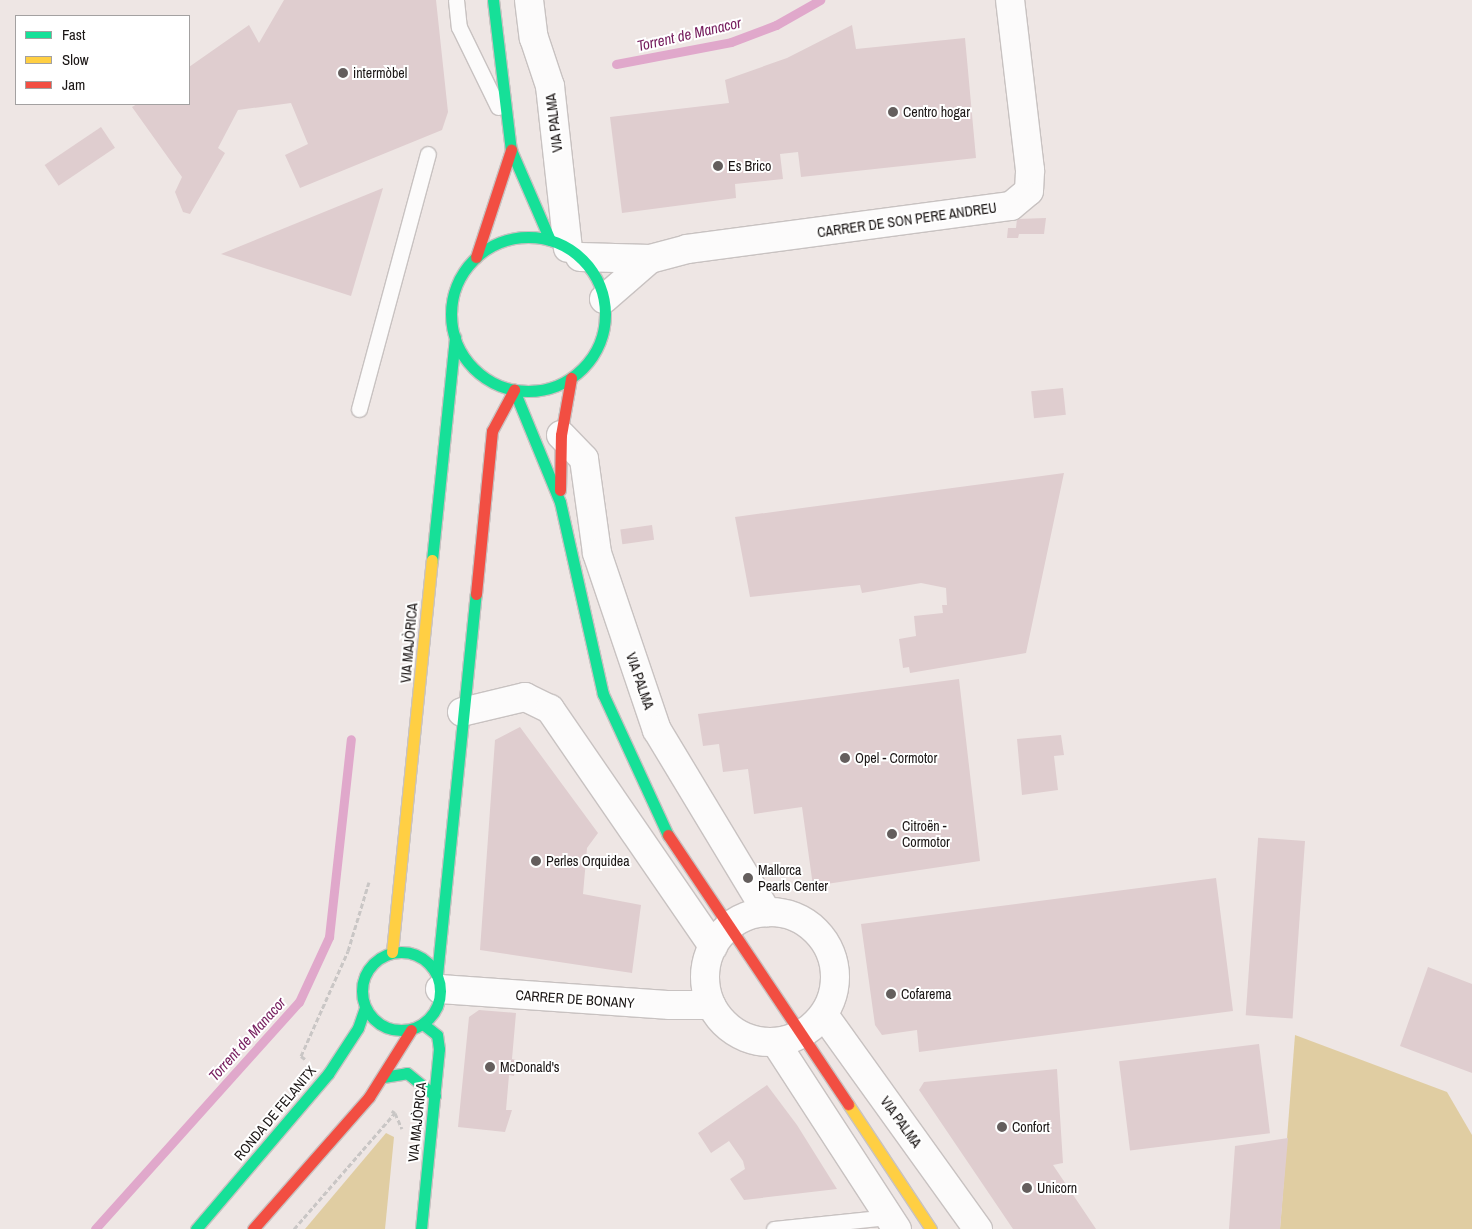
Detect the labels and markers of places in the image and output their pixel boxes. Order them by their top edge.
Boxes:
place label: intermòbel [353,65,407,81]
marker: intermòbel [337,67,349,79]
place label: Centro hogar [903,104,970,120]
marker: Centro hogar [887,106,899,118]
place label: Es Brico [728,158,771,174]
marker: Es Brico [712,160,724,172]
place label: Opel - Cormotor [855,750,937,766]
marker: Opel - Cormotor [839,752,851,764]
place label: Citroën - Cormotor [902,818,950,850]
marker: Citroën - Cormotor [886,828,898,840]
place label: Perles Orquidea [546,853,630,869]
marker: Perles Orquidea [530,855,542,867]
place label: Mallorca Pearls Center [758,862,828,894]
marker: Mallorca Pearls Center [742,872,754,884]
place label: Cofarema [901,986,951,1002]
marker: Cofarema [885,988,897,1000]
place label: McDonald's [500,1059,560,1075]
marker: McDonald's [484,1061,496,1073]
place label: Confort [1012,1119,1050,1135]
marker: Confort [996,1121,1008,1133]
place label: Unicorn [1037,1180,1077,1196]
marker: Unicorn [1021,1182,1033,1194]

